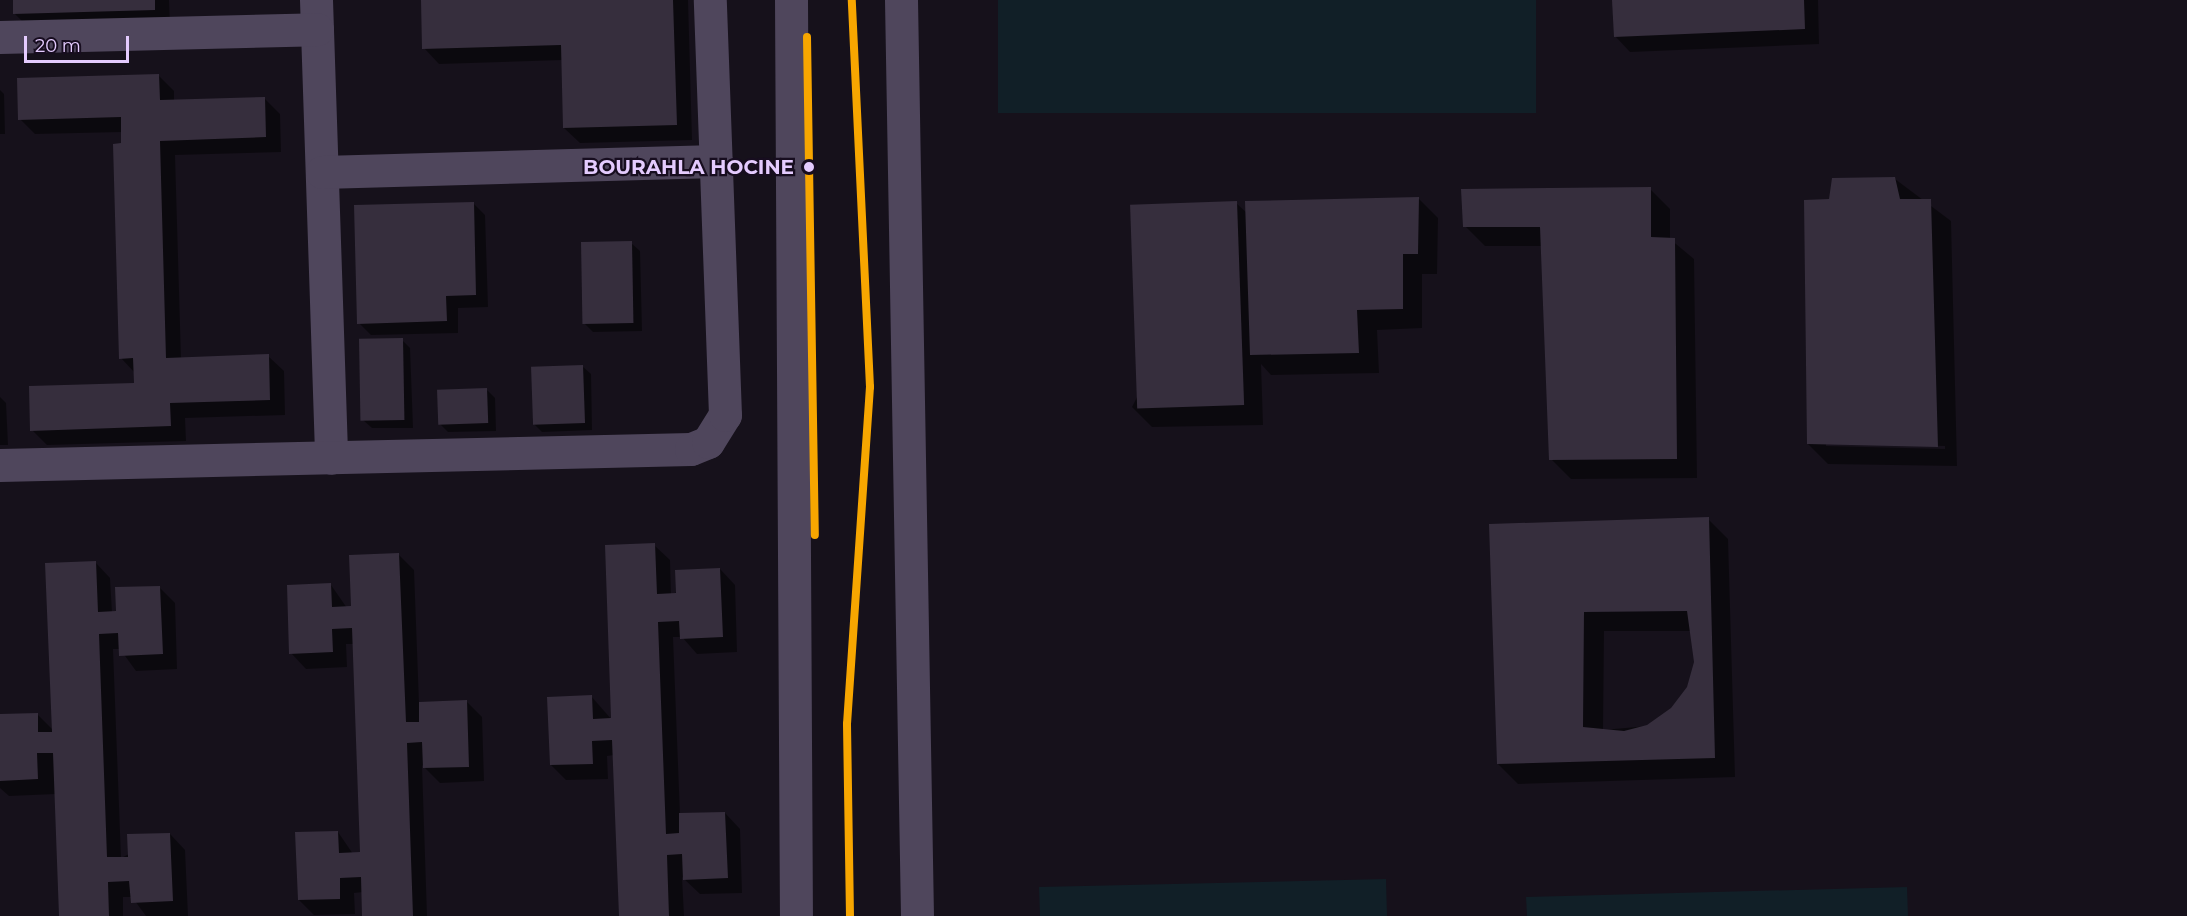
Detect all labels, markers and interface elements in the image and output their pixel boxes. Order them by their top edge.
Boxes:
scale bar [27,24,132,62]
text: 20 m [35,35,81,57]
place label: BOURAHLA HOCINE [583,155,794,179]
marker: BOURAHLA HOCINE [799,157,819,177]

